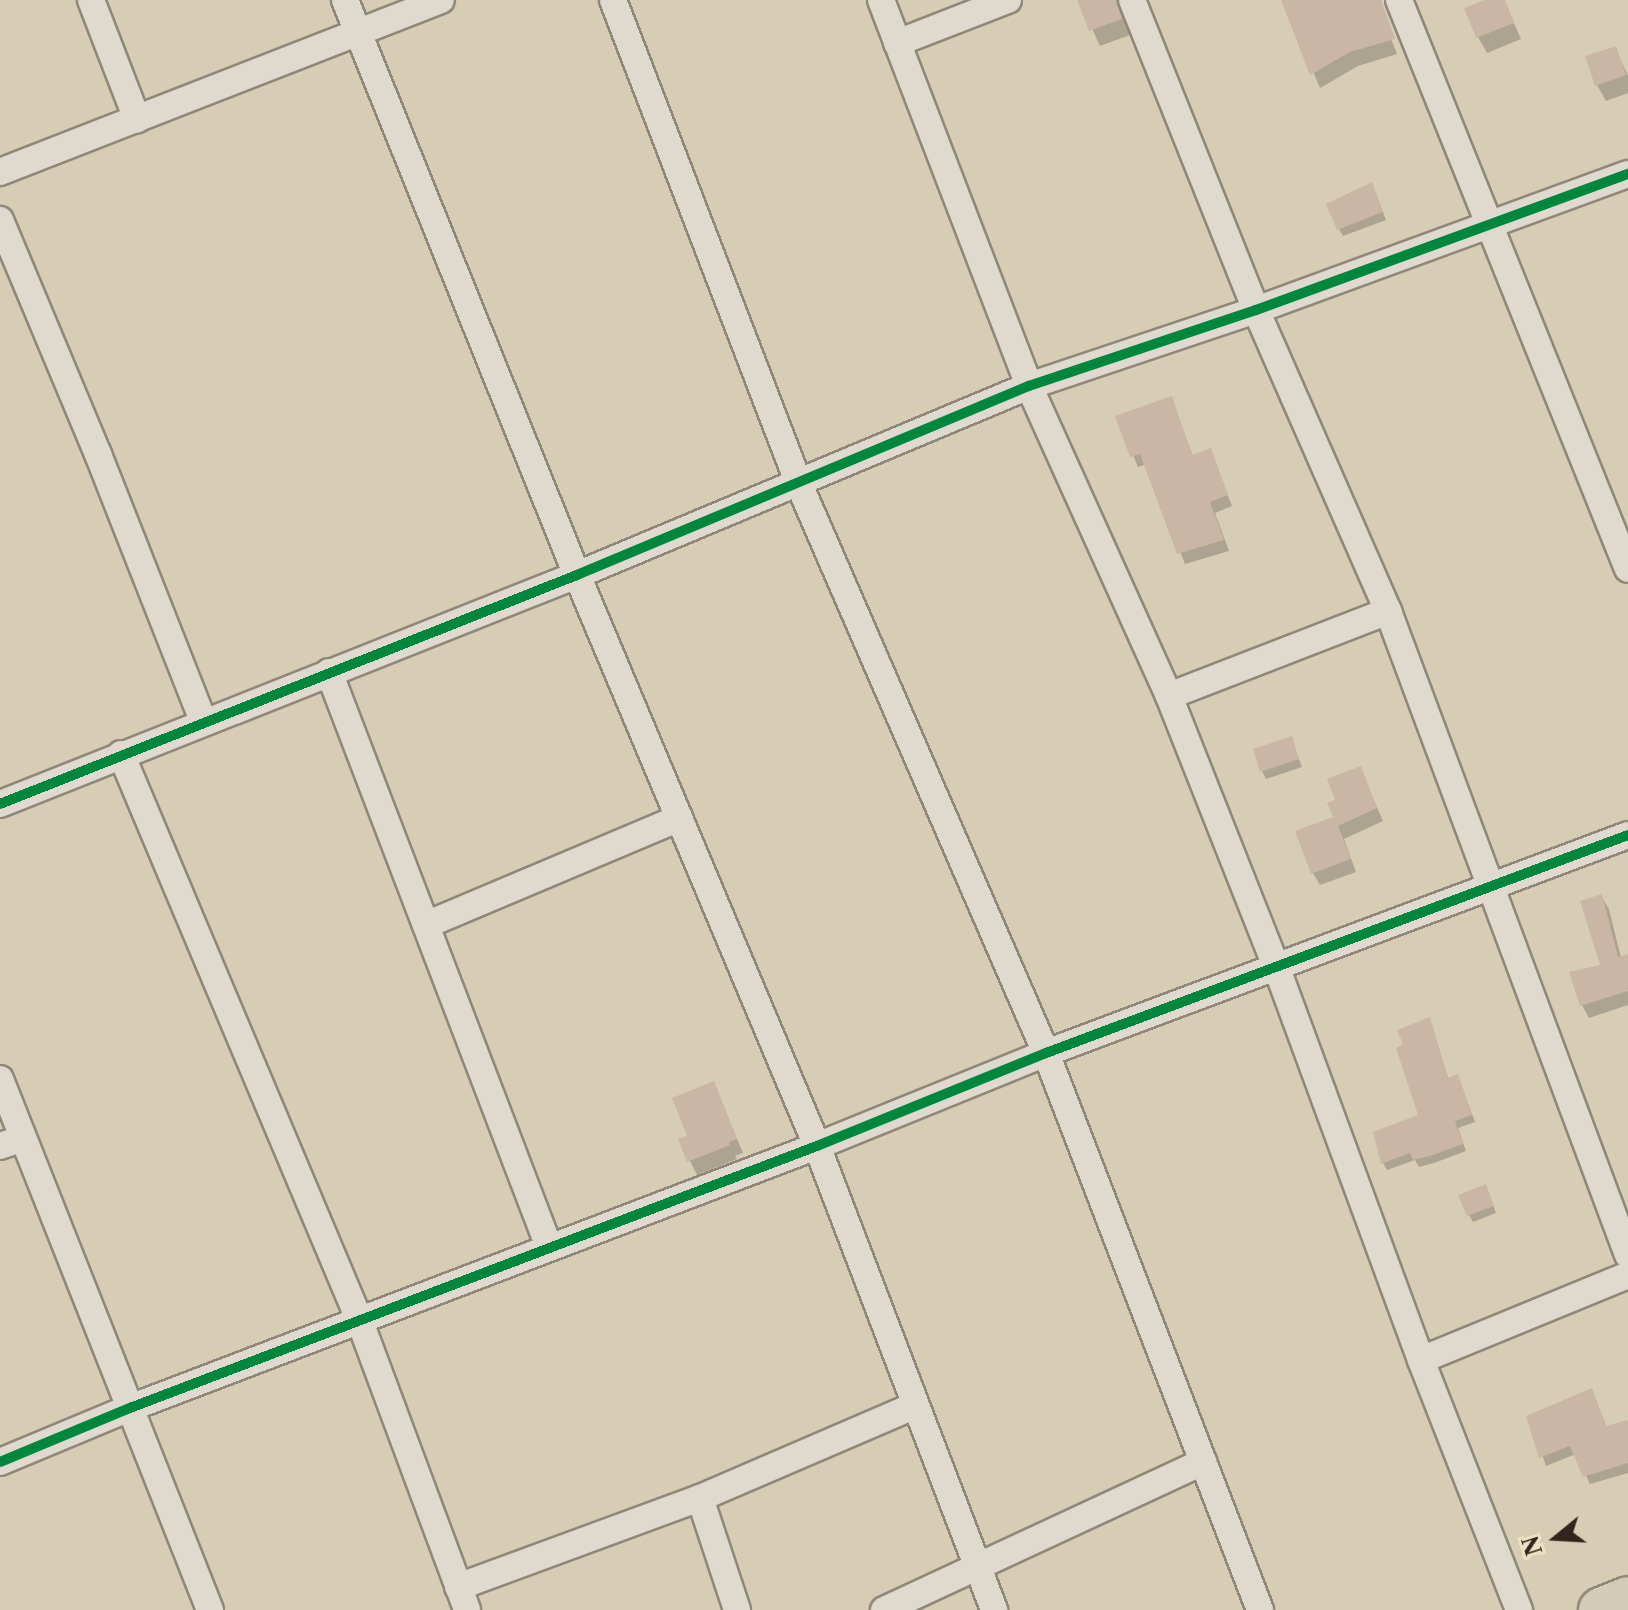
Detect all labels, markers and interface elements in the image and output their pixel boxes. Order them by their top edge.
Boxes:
north arrow [1516,1498,1596,1578]
text: N [1517,1532,1548,1559]

